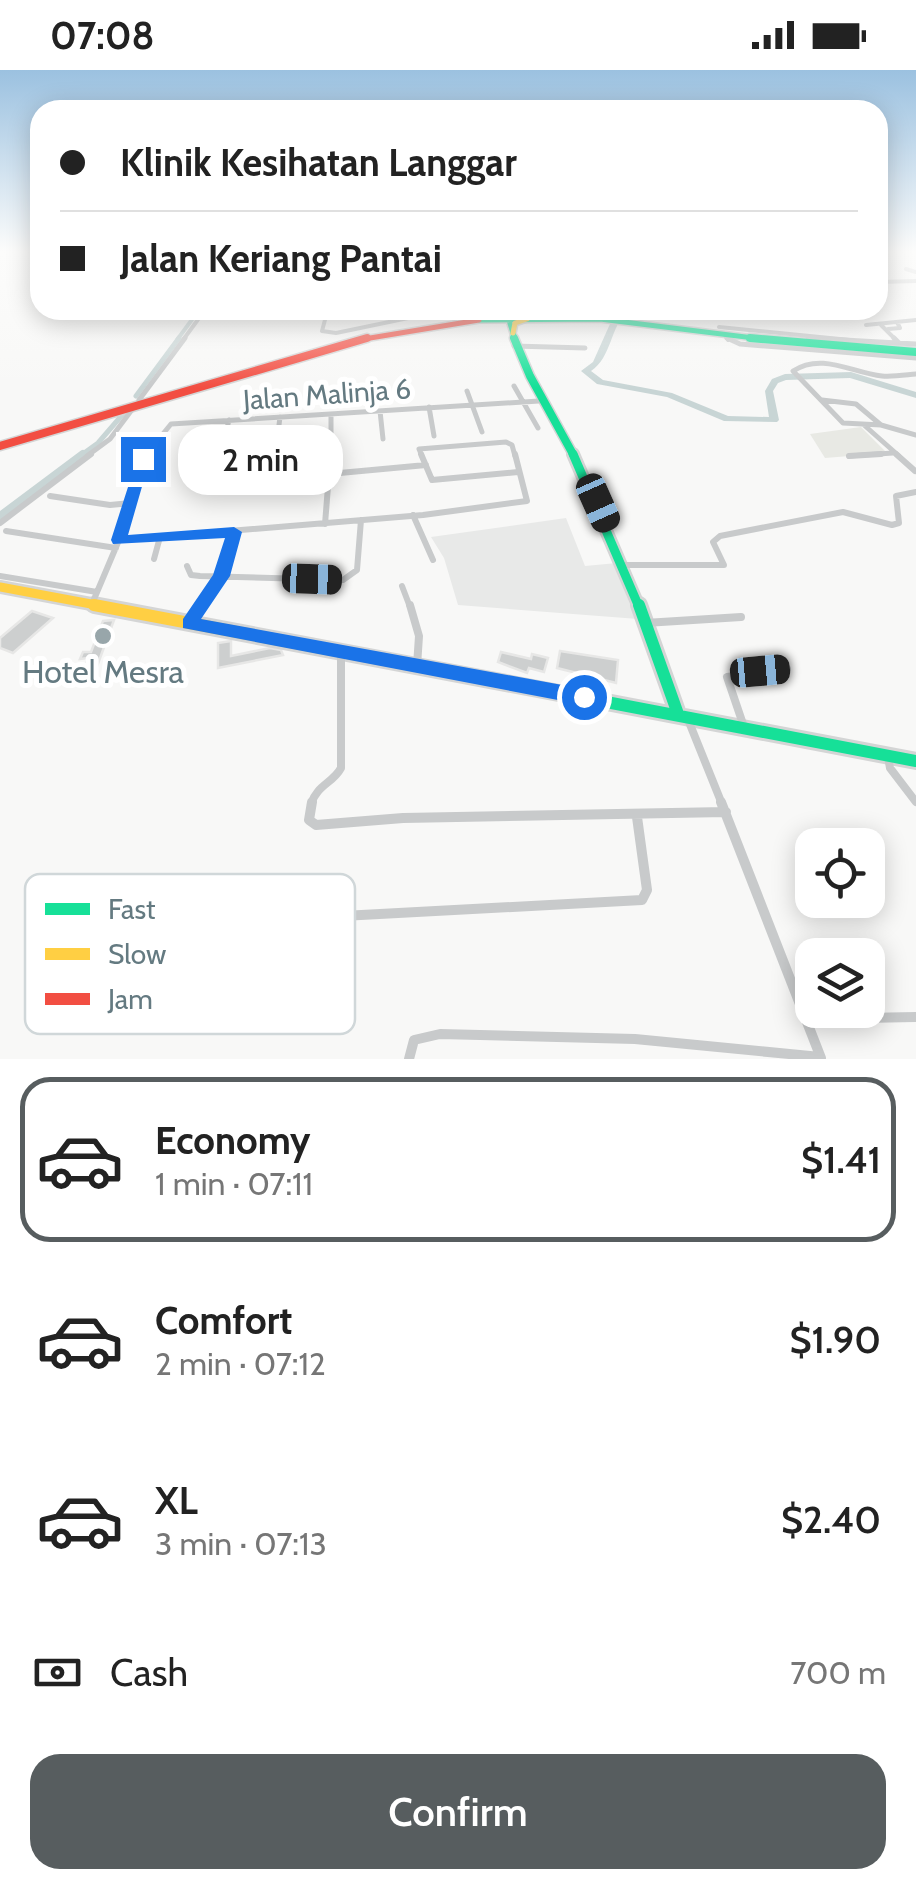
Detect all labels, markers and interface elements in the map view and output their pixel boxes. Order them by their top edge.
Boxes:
text: 07:08 [50,12,154,59]
text: Klinik Kesihatan Langgar [120,139,517,186]
text: Jalan Keriang Pantai [120,235,442,282]
street label: Jalan Malinja 6 [241,371,412,417]
callout: 2 min [178,424,343,494]
route end [121,437,166,482]
text: 2 min [222,440,299,479]
car [572,469,624,537]
car [281,563,343,595]
marker: Hotel Mesra [92,625,114,647]
place label: Hotel Mesra [22,652,185,691]
car [729,653,791,689]
route start [562,675,607,720]
map controls [795,828,885,1028]
button: locate [795,828,885,918]
legend [25,874,355,1034]
text: Fast [108,892,156,926]
text: Slow [108,937,166,971]
button: layers [795,938,885,1028]
text: Jam [107,982,153,1016]
icon: car [35,1115,125,1205]
text: Economy [155,1117,310,1164]
text: $1.41 [801,1136,881,1183]
text: 1 min · 07:11 [155,1164,313,1203]
icon: car [35,1295,125,1385]
text: Comfort [155,1297,292,1344]
text: $1.90 [789,1316,881,1363]
text: 2 min · 07:12 [155,1344,326,1383]
icon: car [35,1475,125,1565]
text: XL [155,1477,198,1524]
text: $2.40 [781,1496,881,1543]
text: 3 min · 07:13 [155,1524,327,1563]
icon: cash [30,1645,85,1700]
text: Cash [110,1649,188,1696]
text: 700 m [790,1653,886,1692]
button: Confirm [30,1754,886,1869]

